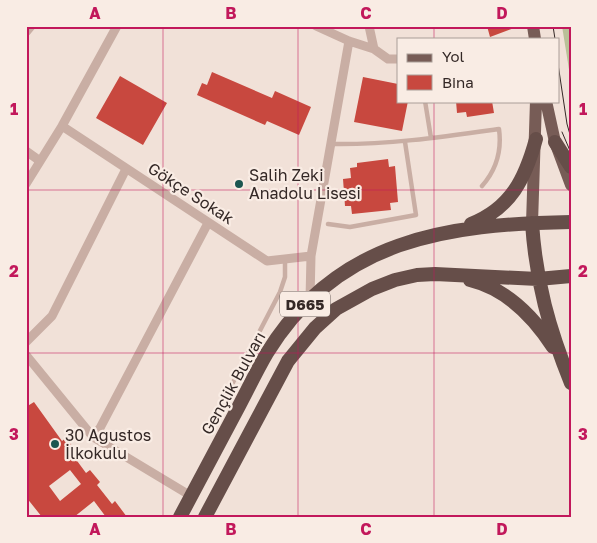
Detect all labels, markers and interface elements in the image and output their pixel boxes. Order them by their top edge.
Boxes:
text: A [89,3,101,23]
text: B [225,3,237,23]
text: C [360,3,372,23]
text: D [496,3,508,23]
legend [397,38,560,102]
text: Yol [442,47,464,65]
text: Bina [442,73,474,91]
text: 1 [10,99,18,119]
text: 1 [579,99,587,119]
street label: Gökçe Sokak [144,158,238,228]
place label: Salih Zeki Anadolu Lisesi [249,165,361,203]
marker: Salih Zeki Anadolu Lisesi [233,178,245,190]
text: 2 [9,261,19,281]
text: 2 [578,261,588,281]
road number: D665 [280,292,330,316]
street label: Gençlik Bulvarı [196,328,270,438]
text: 3 [9,424,19,444]
text: 3 [578,424,588,444]
place label: 30 Ağustos İlkokulu [65,425,151,463]
marker: 30 Ağustos İlkokulu [49,438,61,450]
text: A [89,519,101,539]
text: B [225,519,237,539]
text: C [360,519,372,539]
text: D [496,519,508,539]

